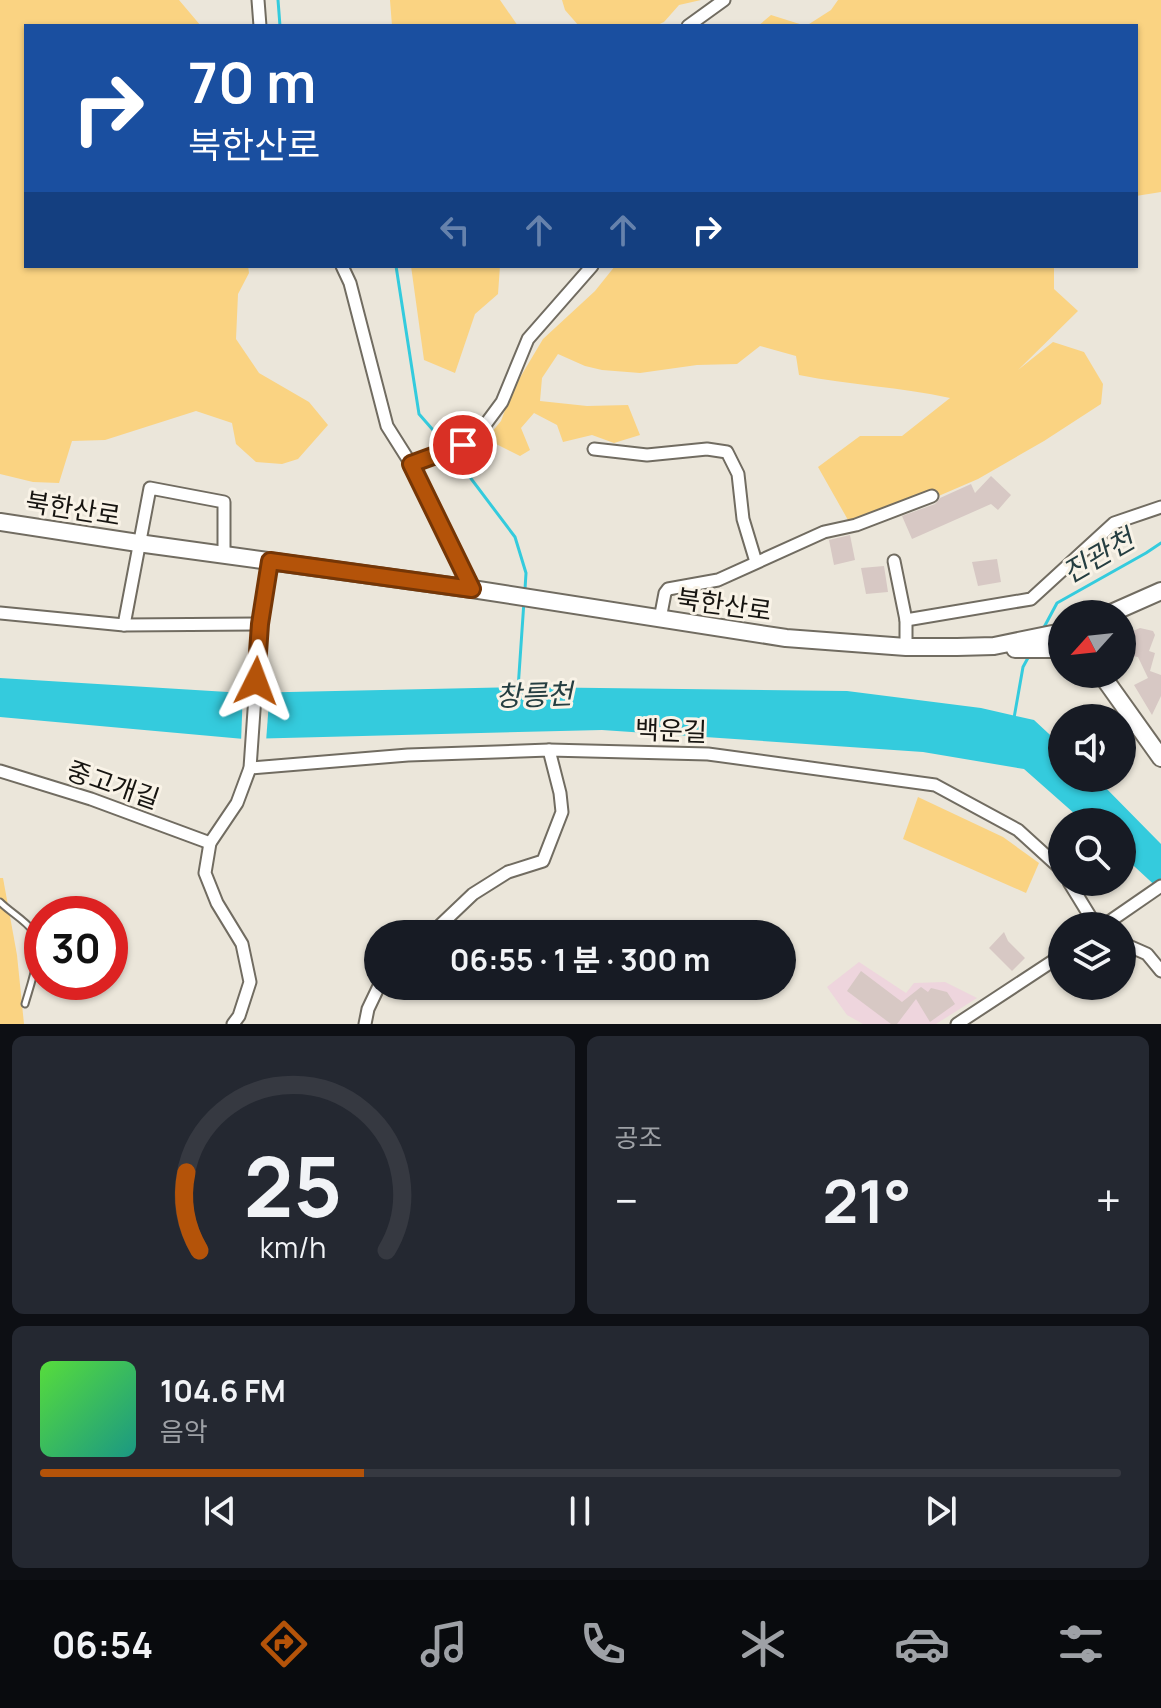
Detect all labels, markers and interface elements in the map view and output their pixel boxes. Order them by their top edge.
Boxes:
text: 70 m [188,43,316,120]
icon: right [56,56,160,160]
text: 북한산로 [188,120,320,169]
icon: left [433,208,477,252]
icon: ahead [517,208,561,252]
icon: ahead [601,208,645,252]
icon: right [685,208,729,252]
pin [429,411,497,479]
icon: arrive [441,423,485,467]
street label: 북한산로 [23,483,123,533]
water label: 진관천 [1055,518,1143,591]
street label: 북한산로 [674,580,774,628]
north arrow [1048,600,1136,688]
map controls [1048,600,1136,1000]
position arrow [214,639,298,723]
water label: 창릉천 [495,674,576,714]
button: sound [1048,704,1136,792]
street label: 백운길 [635,711,708,749]
street label: 중고개길 [62,751,164,817]
button: search [1048,808,1136,896]
speed limit sign: 30 [24,896,128,1000]
button: layers [1048,912,1136,1000]
text: 06:55 · 1 분 · 300 m [450,939,710,980]
text: 공조 [615,1119,662,1155]
text: 25 [244,1128,342,1242]
text: 21° [822,1159,911,1241]
text: − [615,1170,638,1230]
text: + [1096,1170,1121,1230]
text: km/h [260,1228,326,1267]
text: 104.6 FM [160,1370,286,1411]
text: 음악 [160,1413,208,1449]
icon: previous [198,1489,242,1533]
icon: pause [558,1489,602,1533]
icon: next [919,1489,963,1533]
icon: directions [256,1616,312,1672]
icon: music [416,1616,472,1672]
icon: phone [575,1616,631,1672]
icon: climate [735,1616,791,1672]
icon: car [894,1616,950,1672]
icon: filters [1053,1616,1109,1672]
text: 06:54 [52,1620,153,1669]

